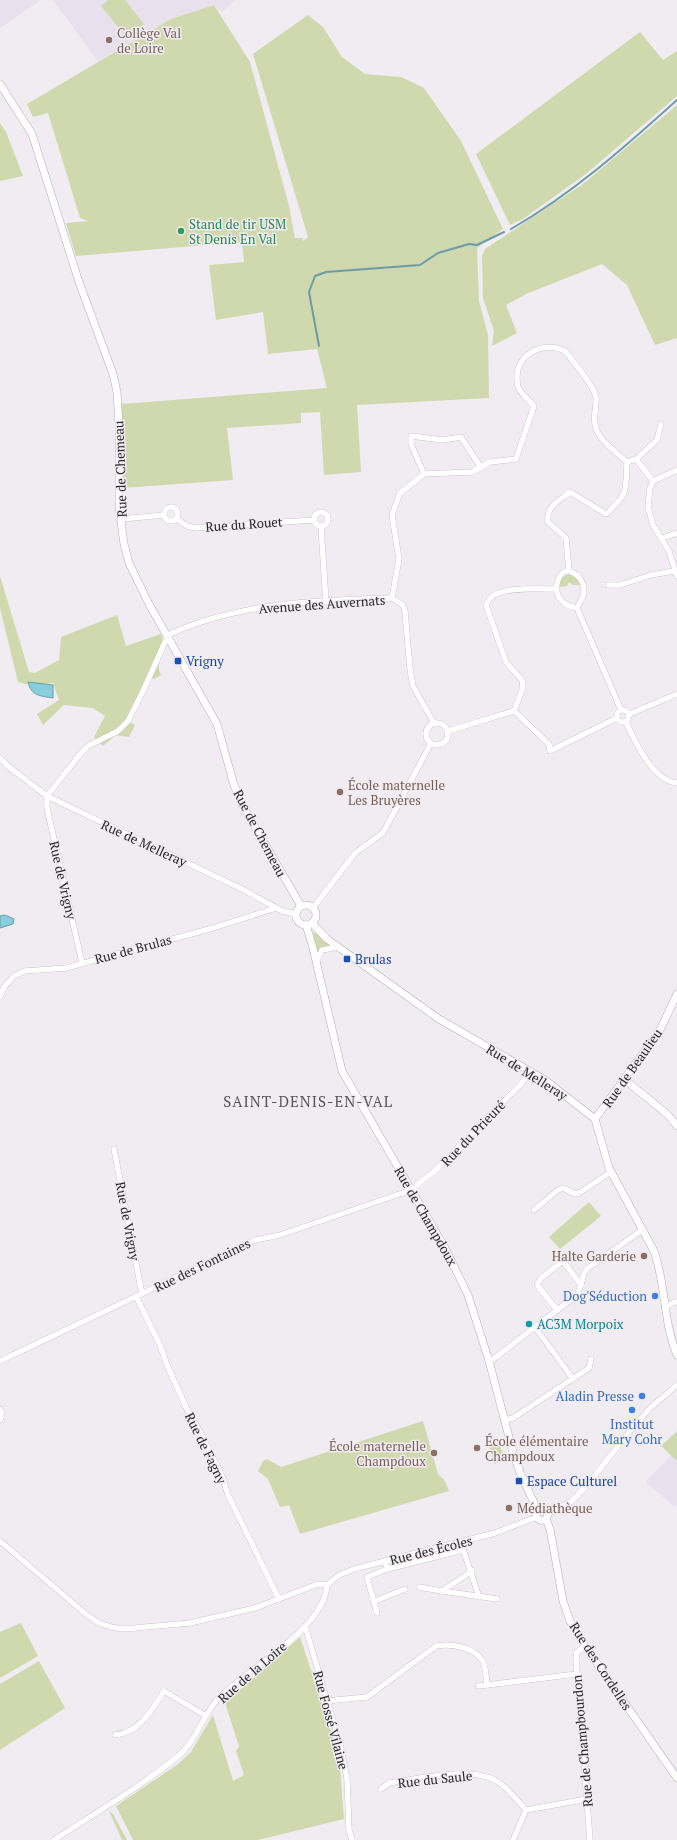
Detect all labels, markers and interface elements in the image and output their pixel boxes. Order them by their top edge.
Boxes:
place label: Collège Val de Loire [117,24,181,57]
marker: Collège Val de Loire [104,35,114,45]
place label: Stand de tir USM St Denis En Val [189,215,286,248]
marker: Stand de tir USM St Denis En Val [176,226,186,236]
street label: Rue de Chemeau [109,420,131,518]
street label: Rue du Rouet [205,512,283,536]
street label: Avenue des Auvernats [258,591,386,617]
place label: Vrigny [186,652,224,670]
marker: Vrigny [173,656,183,666]
place label: École maternelle Les Bruyères [348,776,445,809]
street label: Rue de Chemeau [229,786,291,880]
marker: École maternelle Les Bruyères [335,787,345,797]
street label: Rue de Melleray [98,815,190,871]
street label: Rue de Vrigny [45,839,81,921]
street label: Rue de Brulas [93,930,173,968]
place label: Brulas [355,950,392,968]
marker: Brulas [342,954,352,964]
street label: Rue de Beaulieu [598,1024,666,1111]
street label: Rue de Melleray [483,1040,571,1104]
district label: SAINT-DENIS-EN-VAL [223,1091,393,1111]
street label: Rue du Prieuré [437,1096,509,1170]
street label: Rue de Champdoux [390,1163,462,1269]
street label: Rue de Vrigny [112,1180,145,1262]
street label: Rue des Fontaines [151,1234,253,1296]
place label: Halte Garderie [552,1247,636,1265]
marker: Halte Garderie [639,1251,649,1261]
place label: Dog'Séduction [563,1287,647,1305]
marker: Dog'Séduction [650,1291,660,1301]
place label: AC3M Morpoix [537,1315,624,1333]
marker: AC3M Morpoix [524,1319,534,1329]
place label: Aladin Presse [556,1387,634,1405]
marker: Aladin Presse [637,1391,647,1401]
marker: Institut Mary Cohr [627,1405,637,1415]
street label: Rue de Fagny [181,1409,231,1487]
place label: Institut Mary Cohr [602,1415,662,1448]
place label: École élémentaire Champdoux [485,1432,589,1465]
place label: École maternelle Champdoux [329,1437,426,1470]
marker: École élémentaire Champdoux [472,1443,482,1453]
marker: École maternelle Champdoux [429,1448,439,1458]
place label: Espace Culturel [527,1472,617,1490]
marker: Espace Culturel [514,1476,524,1486]
place label: Médiathèque [517,1499,593,1517]
marker: Médiathèque [504,1503,514,1513]
street label: Rue des Écoles [388,1531,474,1569]
street label: Rue des Cordelles [566,1618,636,1714]
street label: Rue de la Loire [214,1637,290,1707]
street label: Rue Fossé Vilaine [309,1669,353,1771]
street label: Rue de Champbourdon [567,1674,597,1808]
street label: Rue du Saule [397,1766,473,1792]

